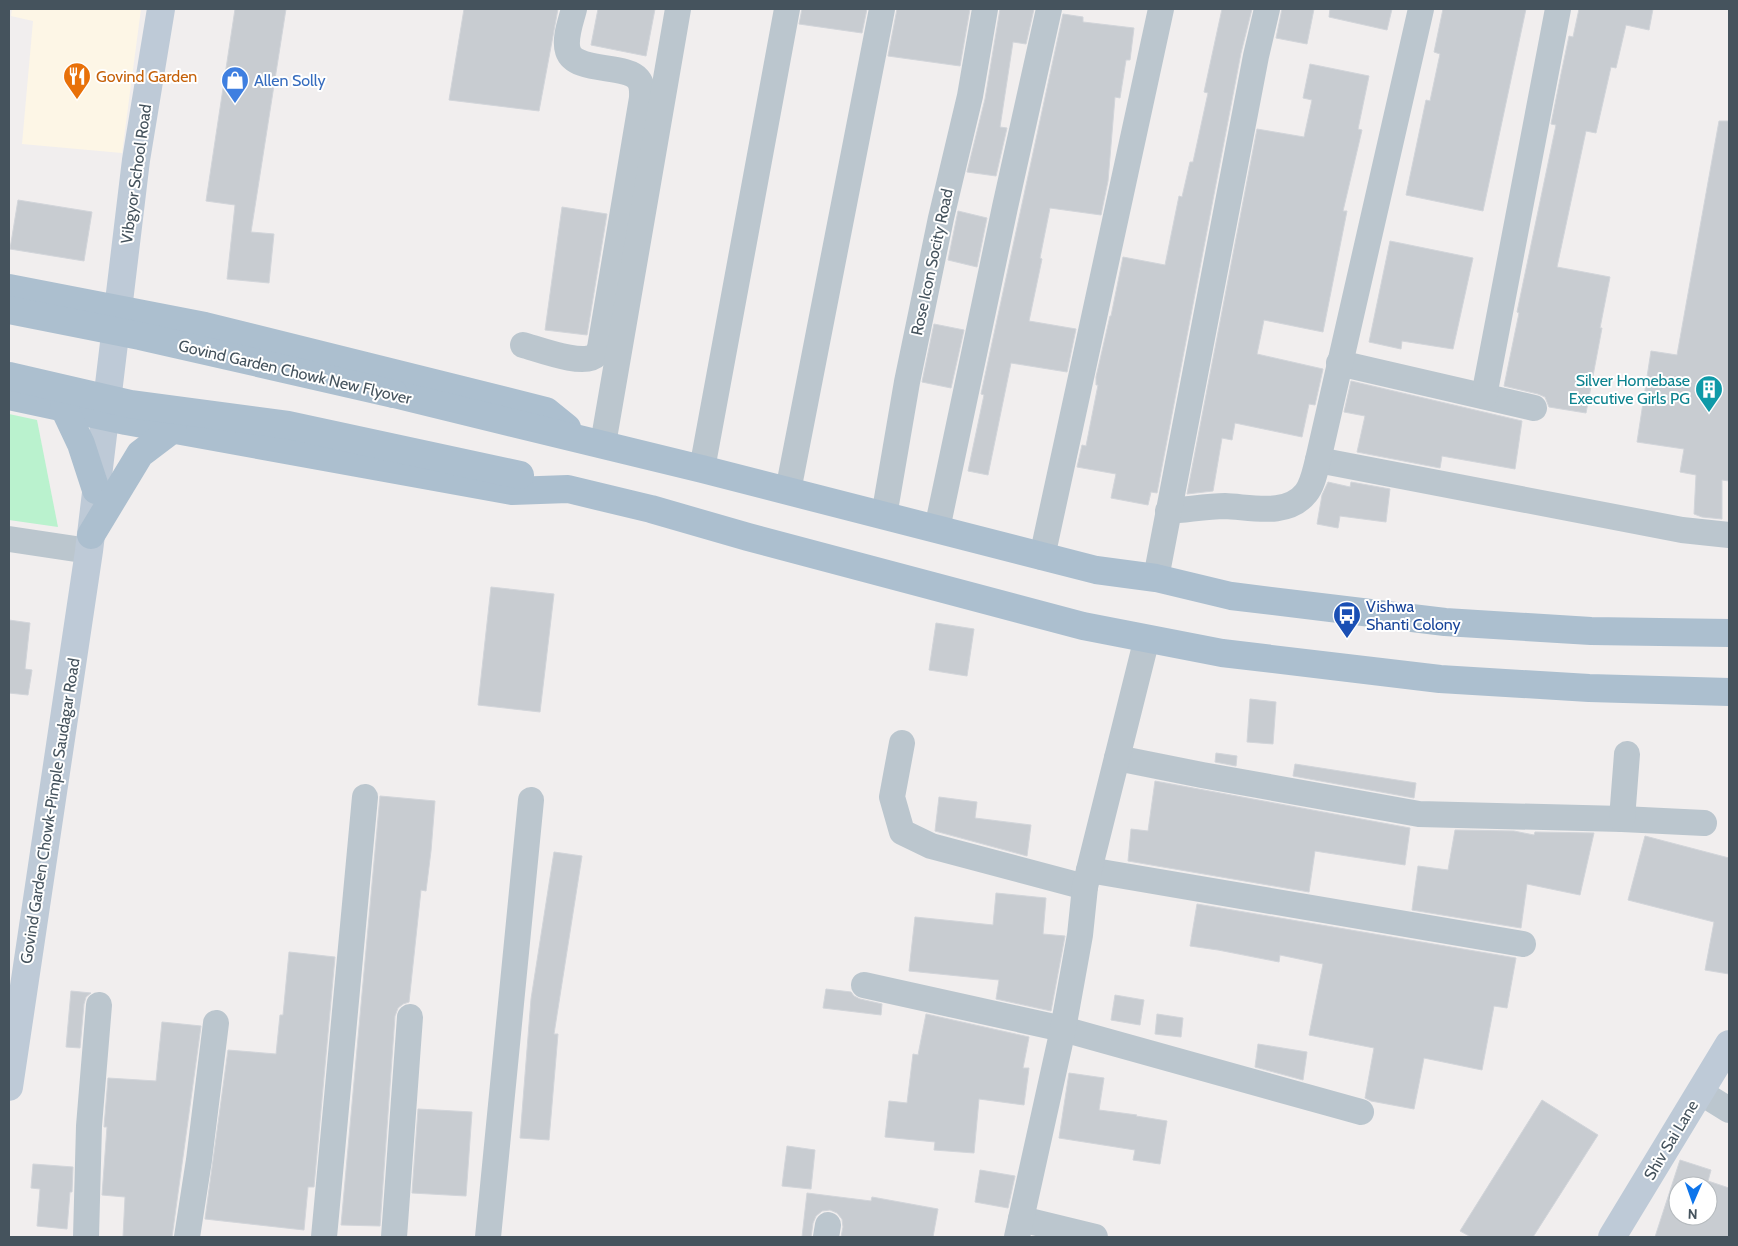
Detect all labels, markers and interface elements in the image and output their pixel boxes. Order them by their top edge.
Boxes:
restaurant icon: Govind Garden [62,61,92,100]
shop icon: Allen Solly [220,65,250,104]
place label: Govind Garden [96,67,197,86]
place label: Allen Solly [254,71,326,90]
street label: Vibgyor School Road [117,103,155,245]
street label: Rose Icon Socity Road [907,187,957,337]
street label: Govind Garden Chowk New Flyover [177,336,414,408]
place label: Silver Homebase Executive Girls PG [1569,371,1690,408]
building icon: Silver Homebase Executive Girls PG [1694,374,1724,413]
place label: Vishwa Shanti Colony [1366,597,1461,634]
bus stop icon: Vishwa Shanti Colony [1332,600,1362,639]
street label: Govind Garden Chowk-Pimple Saudagar Road [16,657,84,965]
street label: Shiv Sai Lane [1640,1097,1702,1183]
north arrow [1668,1176,1718,1226]
text: N [1687,1205,1698,1223]

